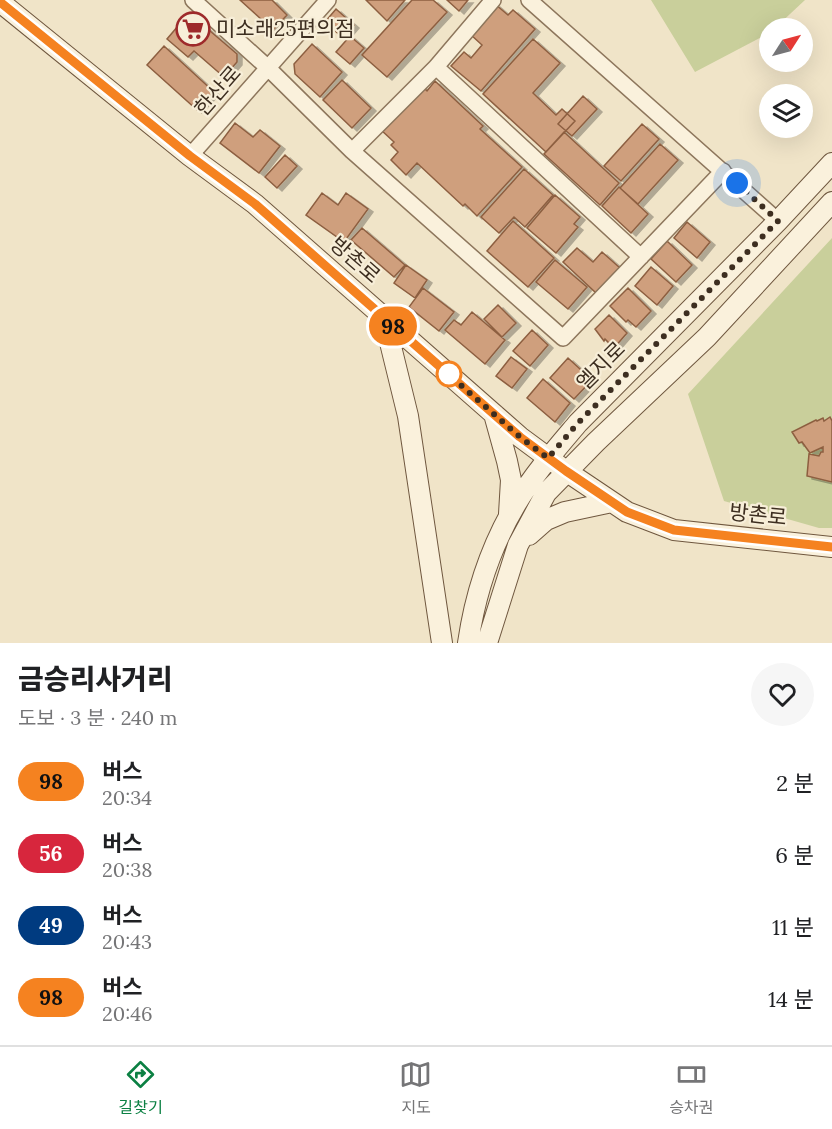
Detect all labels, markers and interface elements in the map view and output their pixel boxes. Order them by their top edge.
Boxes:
supermarket icon: 미소래25편의점 [175,11,211,47]
place label: 미소래25편의점 [216,15,355,42]
north arrow [759,18,813,72]
map controls [759,18,813,138]
street label: 한산로 [188,60,247,121]
button: layers [759,84,813,138]
your location [722,168,752,198]
street label: 방촌로 [325,230,386,289]
line badge: 98 [366,306,420,346]
text: 98 [381,313,405,340]
street label: 엘지로 [571,336,631,396]
unlabelled marker [436,361,462,387]
street label: 방촌로 [728,498,788,531]
text: 금승리사거리 [18,661,173,697]
button: heart [751,663,814,726]
text: 도보 · 3 분 · 240 m [18,705,177,730]
text: 버스 [102,757,142,785]
text: 98 [39,768,63,795]
text: 2 분 [776,769,814,797]
text: 20:34 [102,785,152,810]
text: 버스 [102,829,142,857]
text: 56 [39,840,63,867]
text: 6 분 [775,841,814,869]
text: 20:38 [102,857,153,882]
text: 버스 [102,901,142,929]
text: 49 [39,912,63,939]
text: 11 분 [772,913,814,941]
text: 20:43 [102,929,152,954]
text: 버스 [102,973,142,1001]
text: 98 [39,984,63,1011]
text: 14 분 [768,985,814,1013]
text: 20:46 [102,1001,153,1026]
tab: 길찾기 [118,1058,163,1118]
tab: 지도 [399,1058,432,1118]
tab: 승차권 [669,1058,714,1118]

